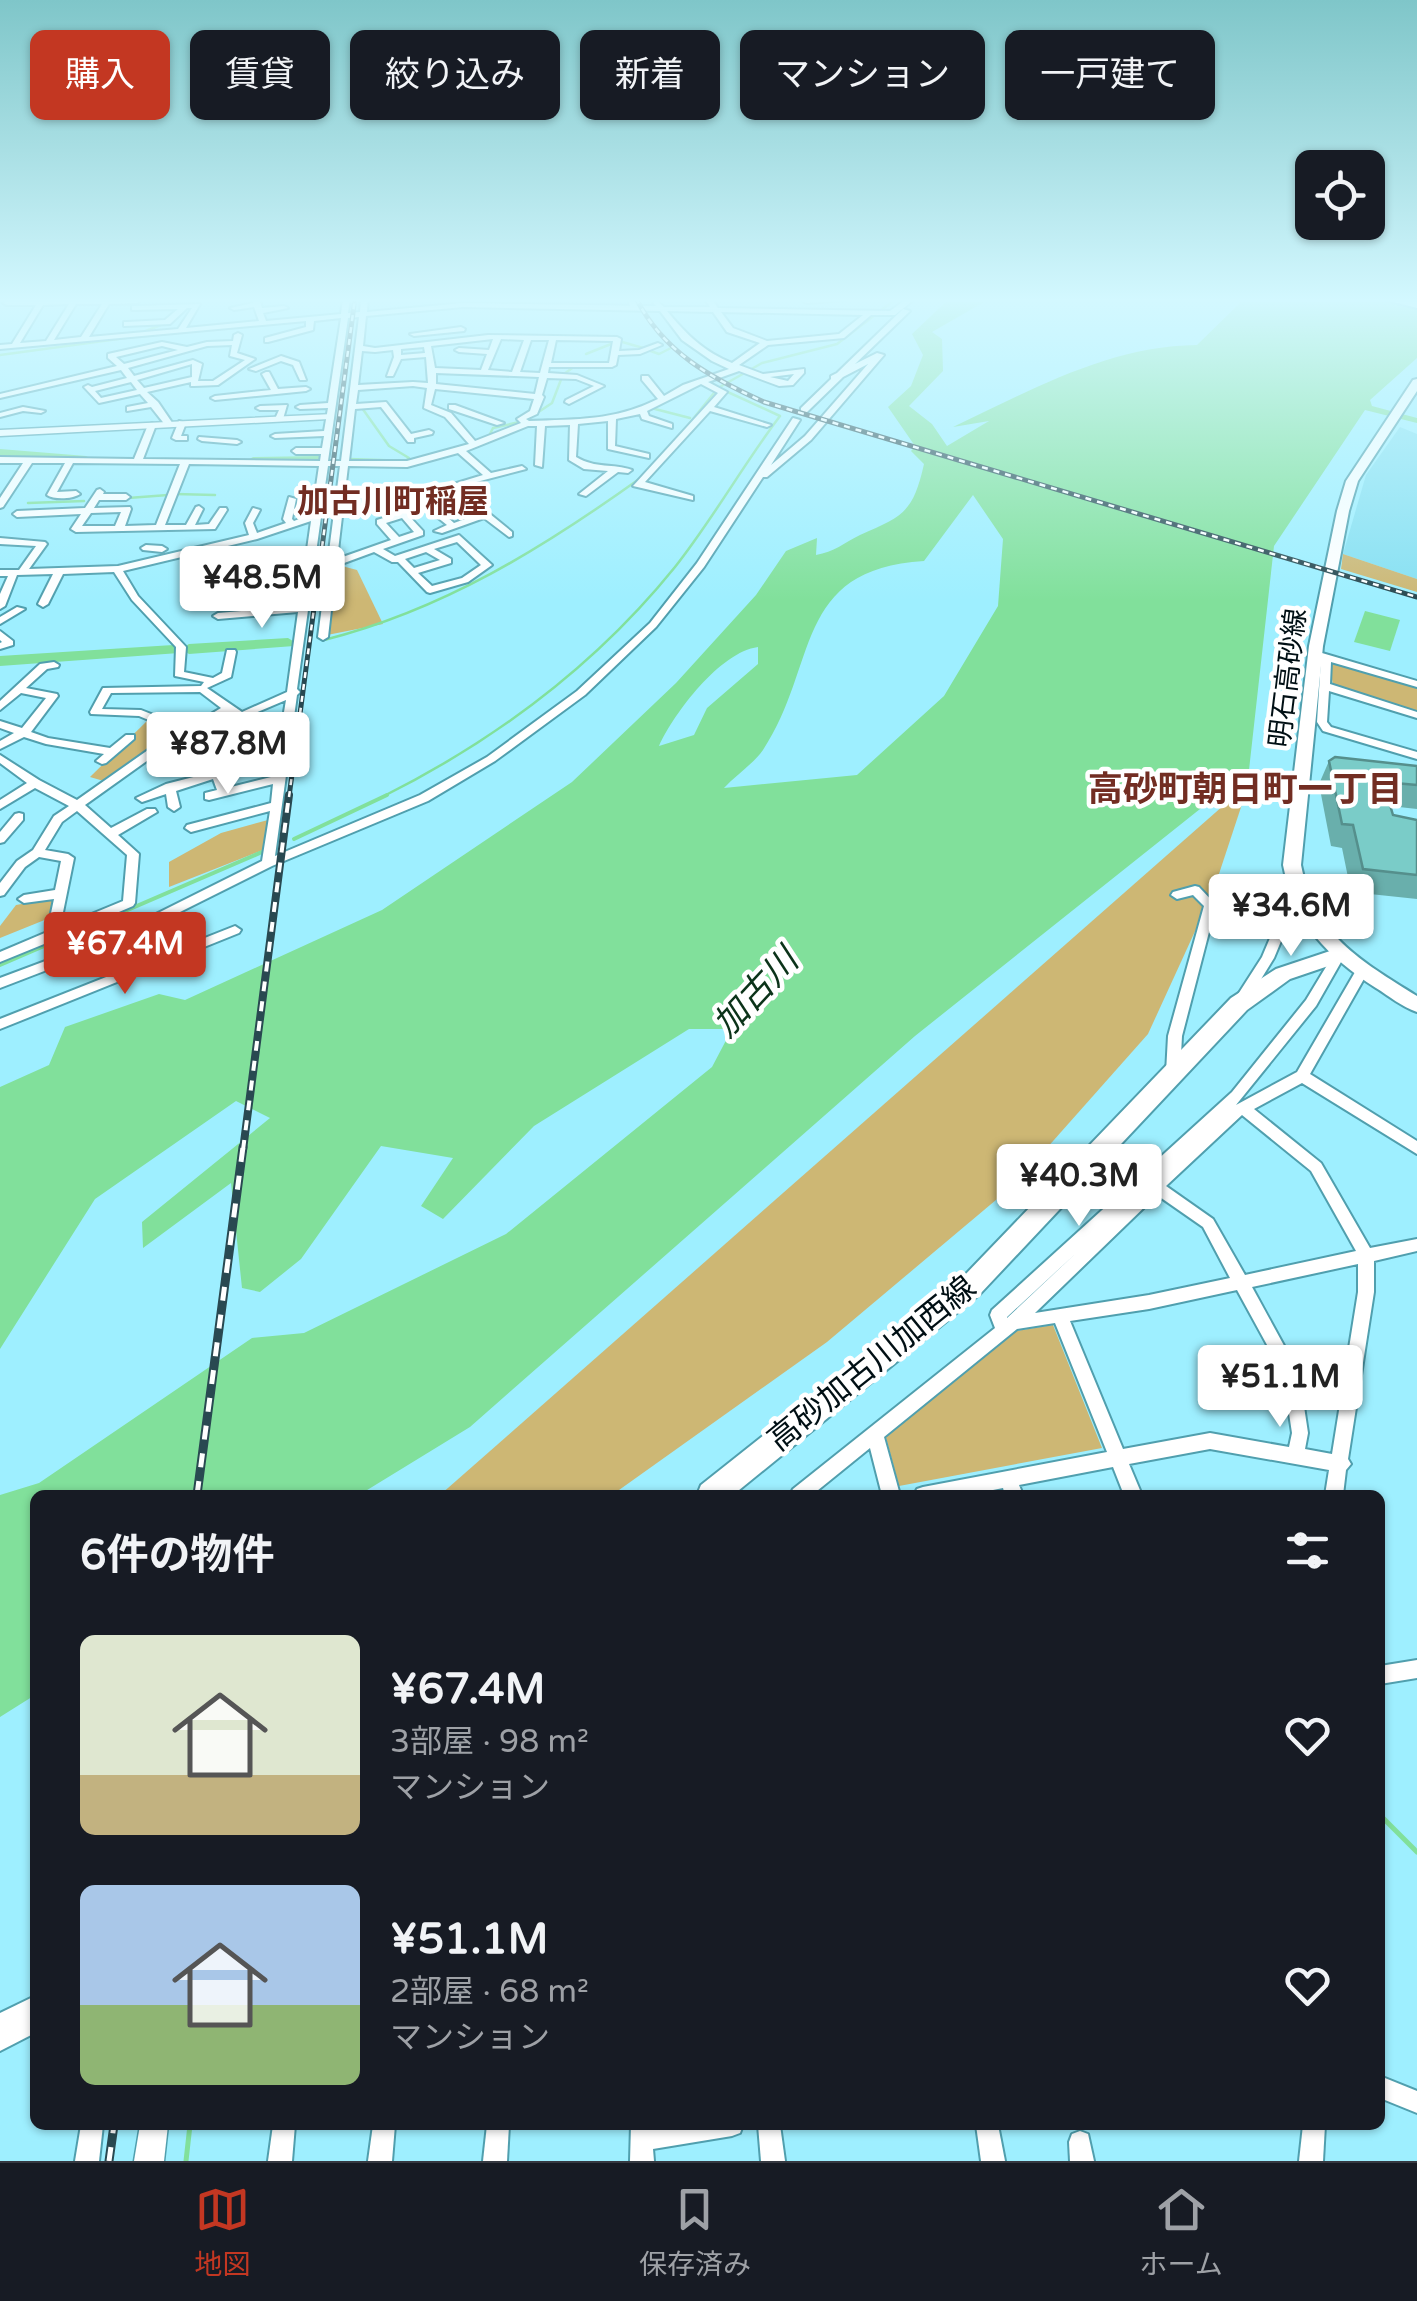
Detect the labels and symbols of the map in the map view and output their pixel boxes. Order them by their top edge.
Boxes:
district label: 加古川町稲屋 [297,483,489,521]
pin: ¥48.5M [181,546,343,631]
street label: 明石高砂線 [1263,606,1313,750]
pin: ¥87.8M [147,712,309,797]
district label: 高砂町朝日町一丁目 [1087,769,1403,811]
pin: ¥34.6M [1210,874,1372,959]
pin: ¥67.4M [44,912,206,997]
water label: 加古川 [705,937,810,1046]
pin: ¥40.3M [998,1144,1160,1229]
street label: 高砂加古川加西線 [761,1269,983,1459]
pin: ¥51.1M [1199,1345,1361,1430]

